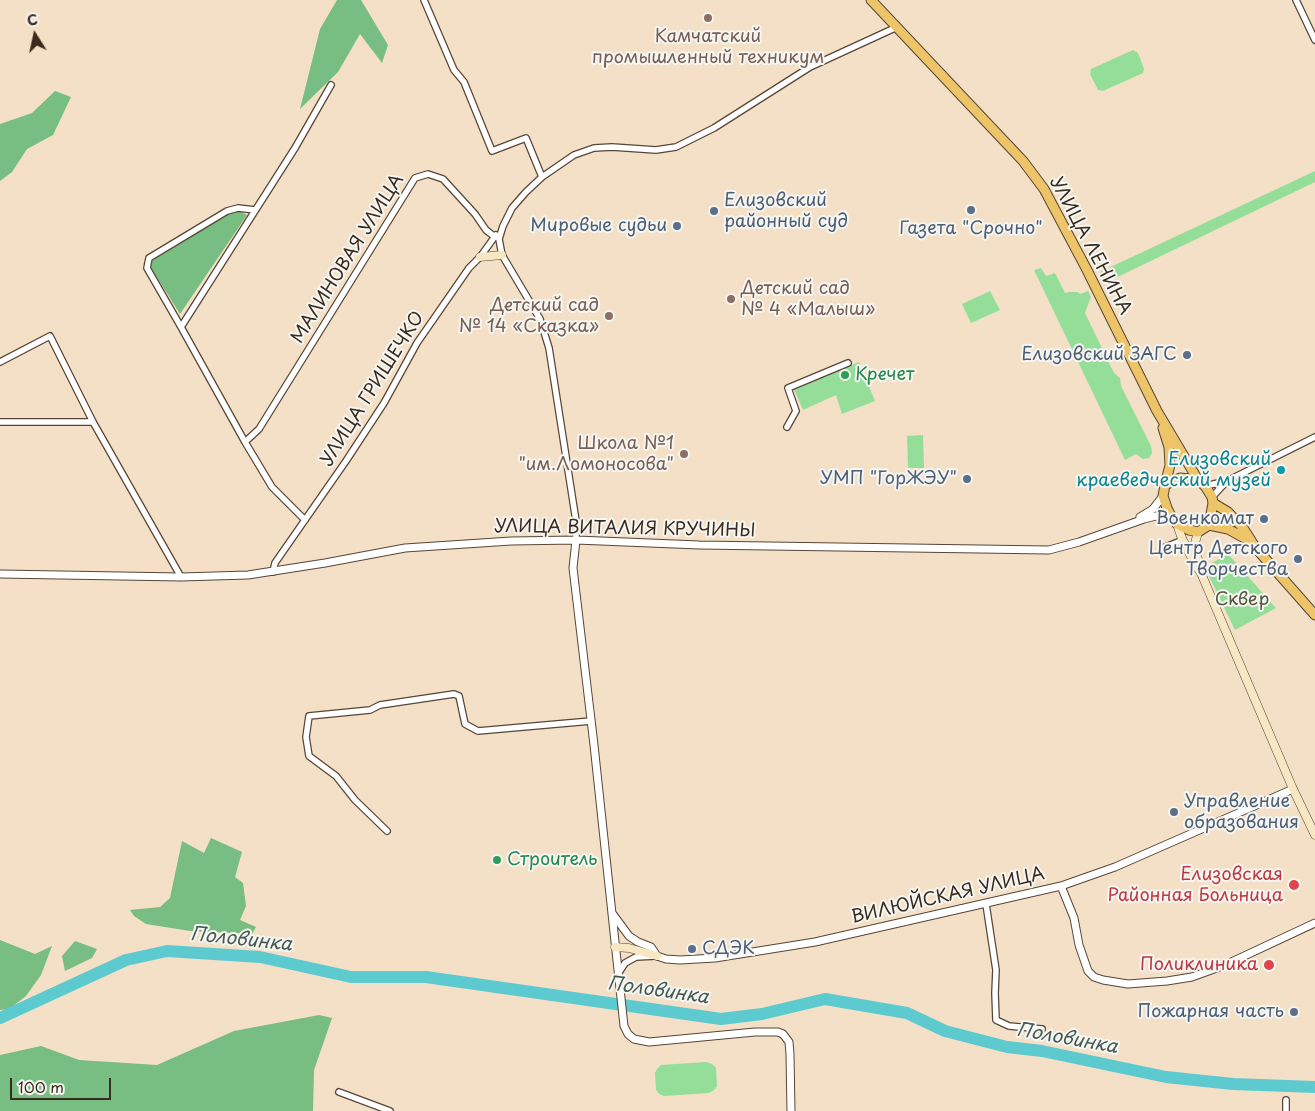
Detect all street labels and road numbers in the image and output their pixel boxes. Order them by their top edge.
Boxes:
street label: МАЛИНОВАЯ УЛИЦА [287,171,409,347]
street label: УЛИЦА ЛЕНИНА [1044,173,1136,319]
street label: УЛИЦА ГРИШЕЧКО [317,308,429,470]
street label: УЛИЦА ВИТАЛИЯ КРУЧИНЫ [494,516,756,542]
street label: ВИЛЮЙСКАЯ УЛИЦА [849,863,1047,929]

